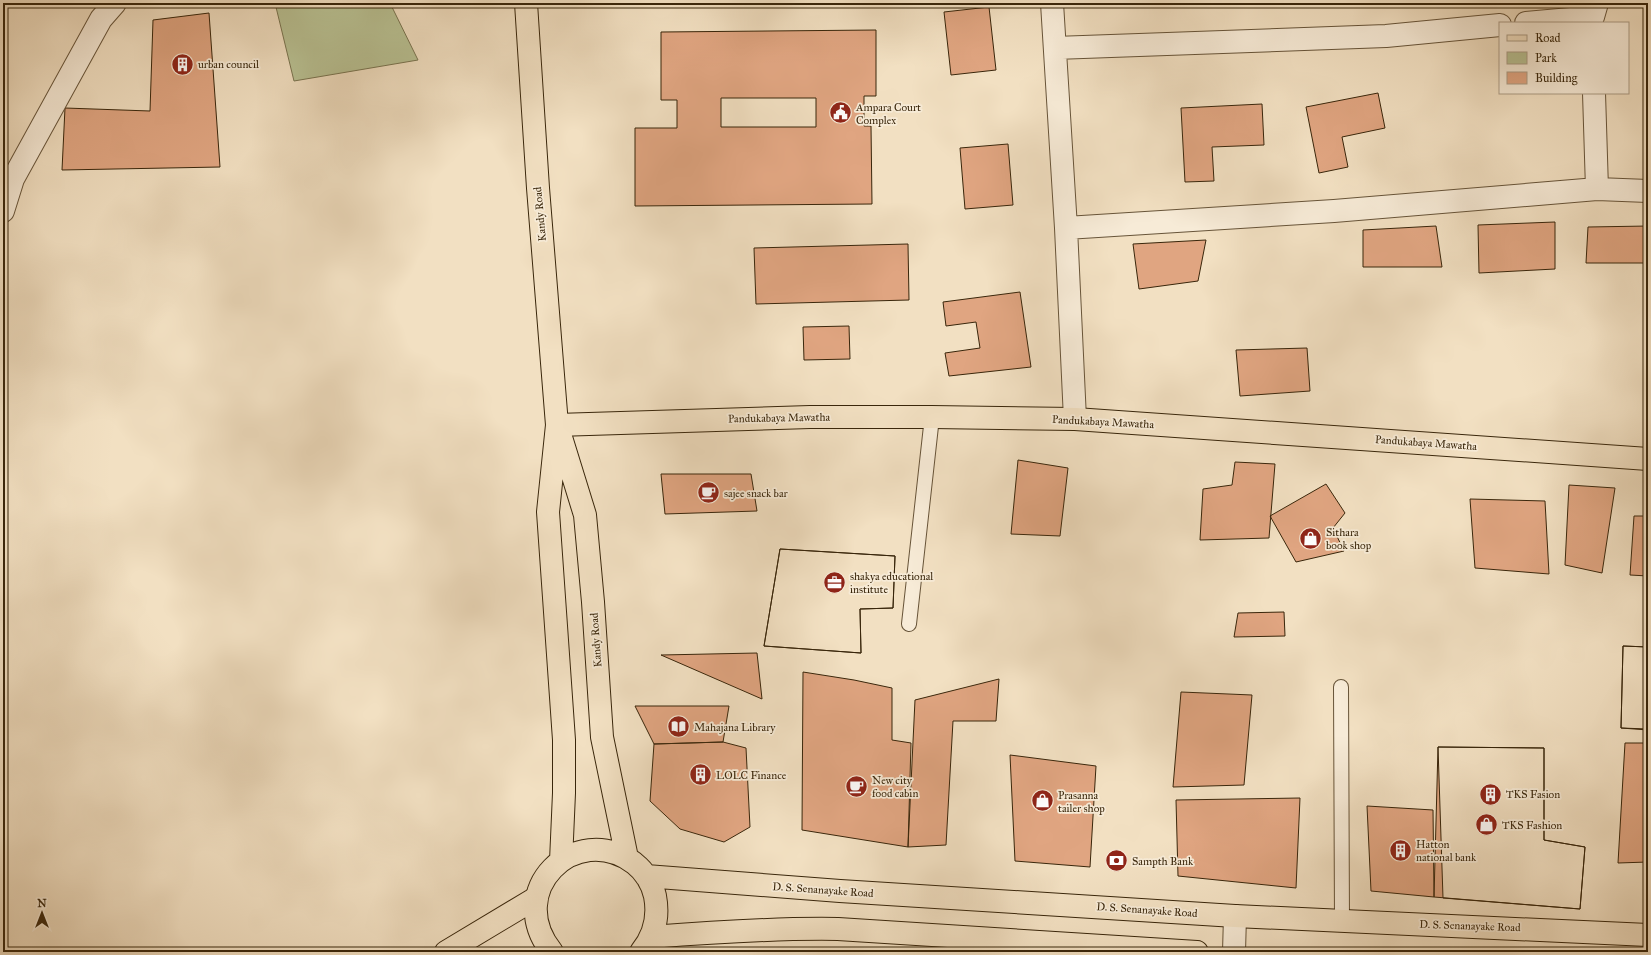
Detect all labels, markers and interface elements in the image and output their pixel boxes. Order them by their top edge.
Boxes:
legend [1499,22,1629,94]
text: Road [1535,31,1561,45]
building icon: urban council [169,51,195,77]
text: Park [1535,51,1557,65]
place label: urban council [198,58,259,71]
text: Building [1535,71,1578,86]
public building icon: Ampara Court Complex [827,100,853,126]
place label: Ampara Court Complex [855,101,921,127]
street label: Kandy Road [531,186,549,242]
street label: Pandukabaya Mawatha [728,411,831,425]
street label: Pandukabaya Mawatha [1052,413,1155,431]
street label: Pandukabaya Mawatha [1375,433,1478,453]
cafe icon: sajee snack bar [696,480,722,506]
place label: sajee snack bar [724,487,789,500]
shop icon: Sithara book shop [1298,525,1324,551]
place label: Sithara book shop [1326,526,1372,552]
office icon: shakya educational institute [821,569,847,595]
place label: shakya educational institute [850,570,933,596]
street label: Kandy Road [588,612,604,668]
library icon: Mahajana Library [665,714,691,740]
place label: Mahajana Library [694,721,776,734]
building icon: LOLC Finance [687,762,713,788]
place label: LOLC Finance [716,769,787,782]
cafe icon: New city food cabin [843,773,869,799]
place label: New city food cabin [872,774,918,800]
building icon: TKS Fasion [1477,781,1503,807]
shop icon: Prasanna tailer shop [1030,788,1056,814]
place label: TKS Fasion [1506,788,1560,801]
place label: Prasanna tailer shop [1058,789,1105,815]
shop icon: TKS Fashion [1473,812,1499,838]
place label: TKS Fashion [1502,819,1562,832]
building icon: Hatton national bank [1388,837,1414,863]
place label: Hatton national bank [1416,838,1477,864]
bank icon: Sampth Bank [1103,848,1129,874]
place label: Sampth Bank [1132,855,1194,868]
street label: D. S. Senanayake Road [772,880,874,900]
north arrow [22,893,62,933]
text: N [37,897,47,910]
street label: D. S. Senanayake Road [1096,900,1198,920]
street label: D. S. Senanayake Road [1419,918,1521,934]

